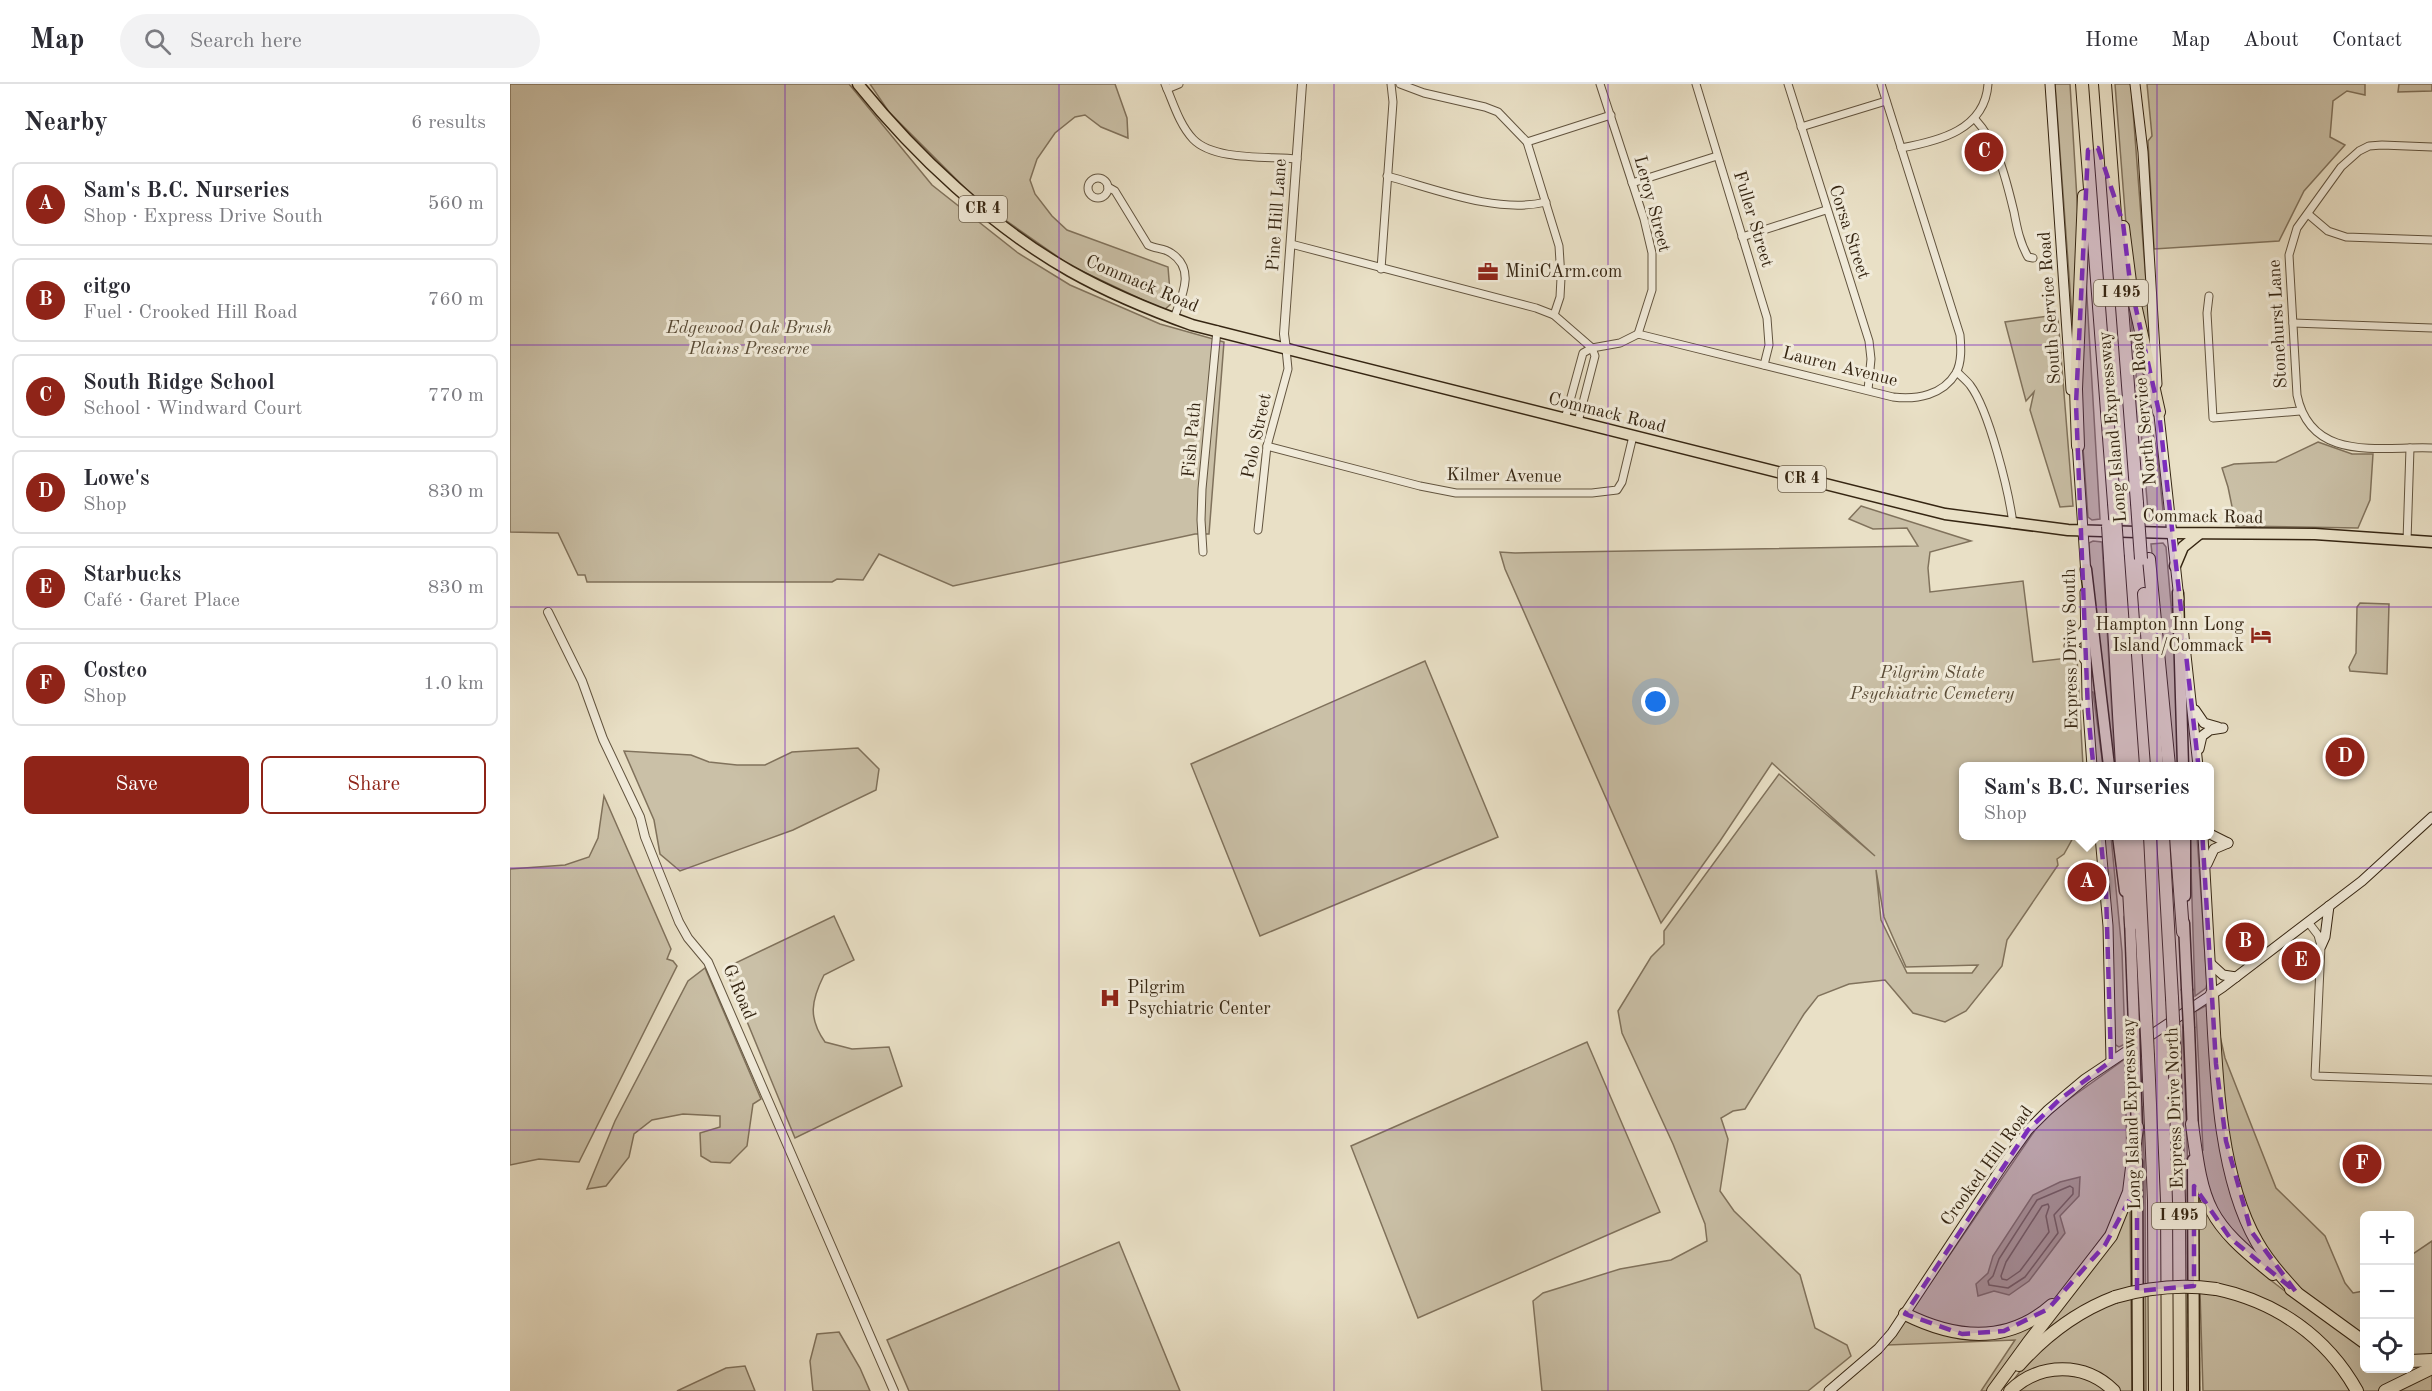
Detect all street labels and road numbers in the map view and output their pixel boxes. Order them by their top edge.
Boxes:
street label: Leroy Street [1631,154,1673,254]
street label: Pine Hill Lane [1264,158,1290,272]
street label: Fuller Street [1730,169,1776,269]
street label: Corsa Street [1825,183,1873,281]
road number: CR 4 [959,196,1007,222]
street label: South Service Road [2036,231,2064,385]
street label: Commack Road [1083,252,1201,316]
street label: Stonehurst Lane [2266,259,2290,389]
road number: I 495 [2094,280,2148,306]
street label: Long Island Expressway [2096,330,2130,524]
street label: North Service Road [2128,332,2160,486]
street label: Lauren Avenue [1780,344,1900,390]
street label: Commack Road [1546,390,1668,436]
street label: Polo Street [1239,392,1275,480]
street label: Fish Path [1180,401,1204,479]
street label: Kilmer Avenue [1446,466,1562,486]
road number: CR 4 [1778,466,1826,492]
street label: Commack Road [2142,507,2264,527]
street label: Express Drive South [2061,568,2081,730]
street label: G Road [719,962,759,1022]
street label: Long Island Expressway [2120,1017,2144,1210]
street label: Express Drive North [2163,1027,2187,1189]
street label: Crooked Hill Road [1938,1103,2036,1229]
road number: I 495 [2152,1203,2206,1229]

